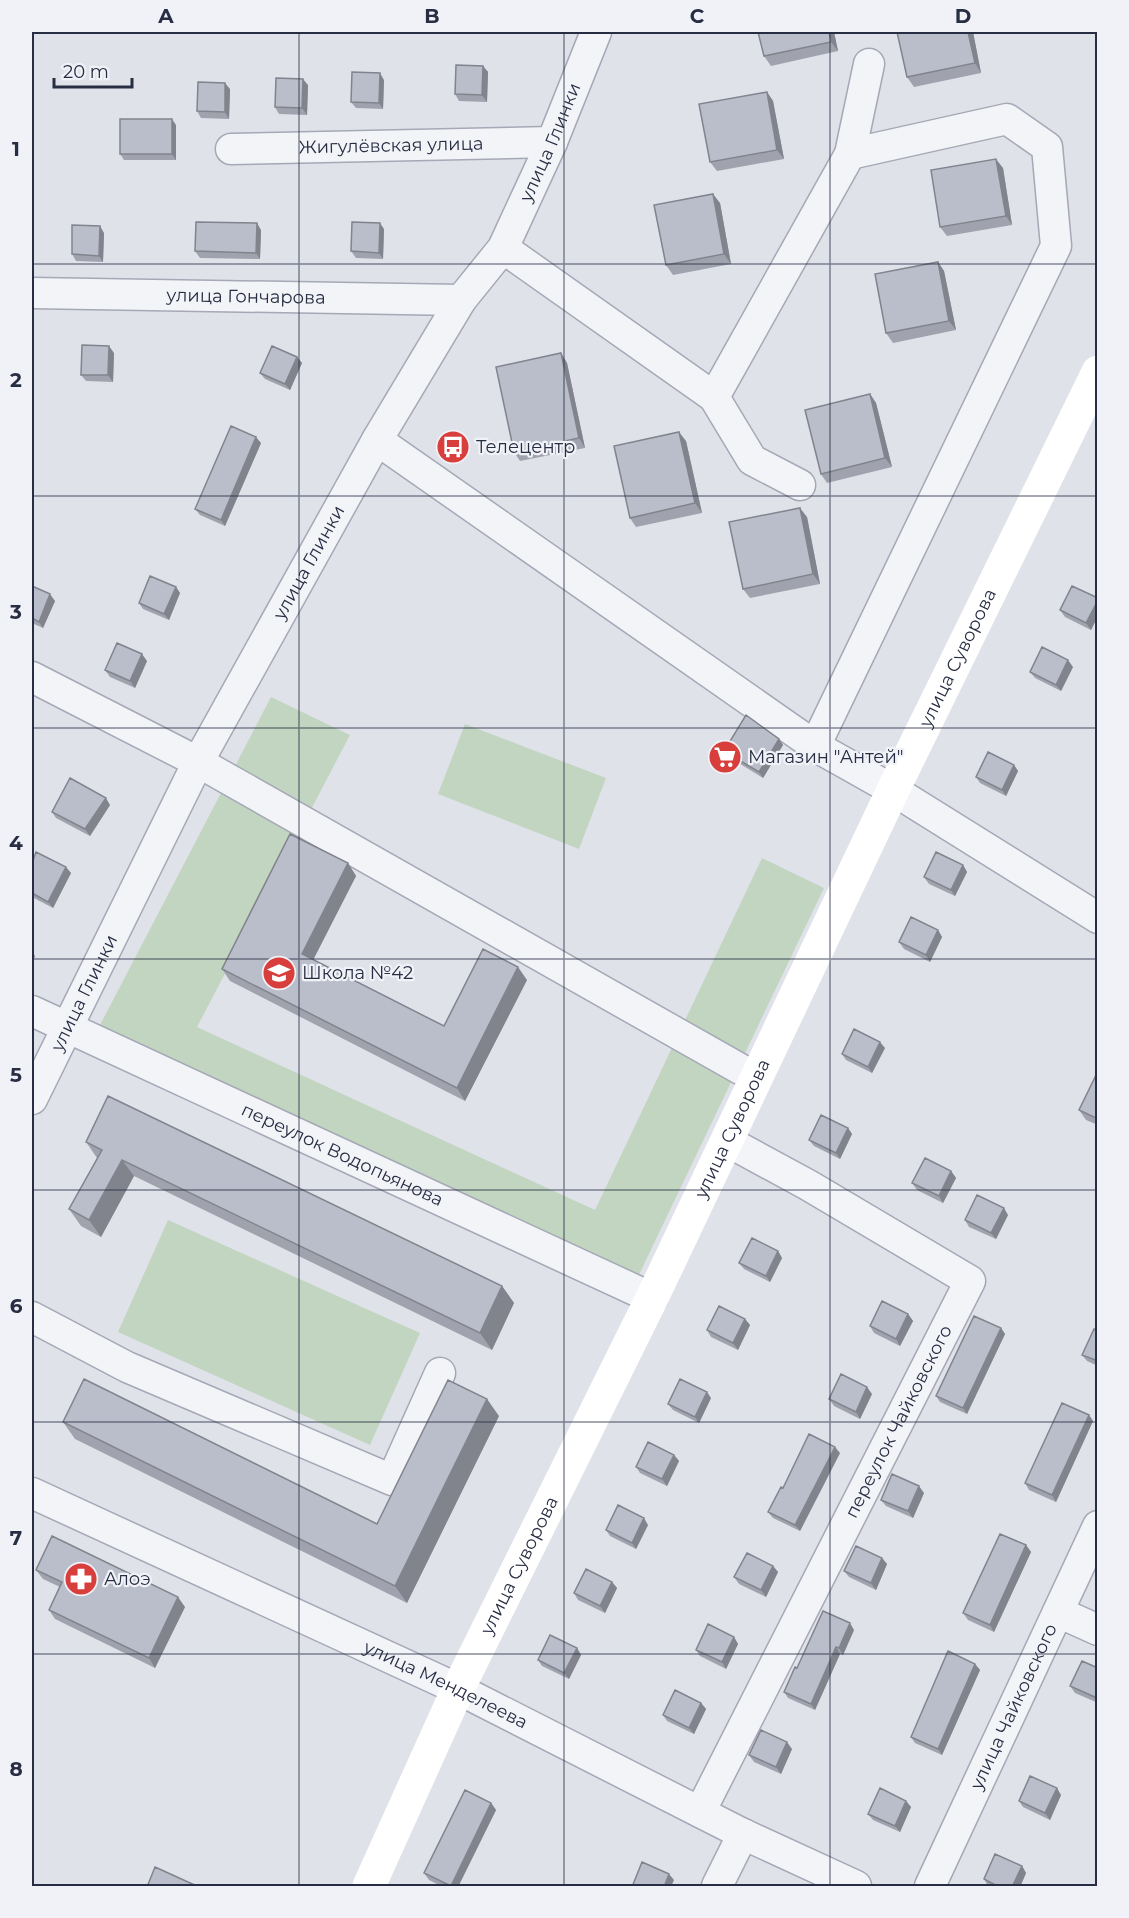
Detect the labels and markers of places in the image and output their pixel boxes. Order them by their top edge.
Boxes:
bus stop icon: Телецентр [435,429,471,465]
place label: Телецентр [476,436,575,458]
supermarket icon: Магазин "Антей" [707,739,743,775]
place label: Магазин "Антей" [748,746,904,768]
school or university icon: Школа №42 [261,955,297,991]
place label: Школа №42 [302,962,413,984]
pharmacy icon: Алоэ [63,1561,99,1597]
place label: Алоэ [104,1568,151,1590]

